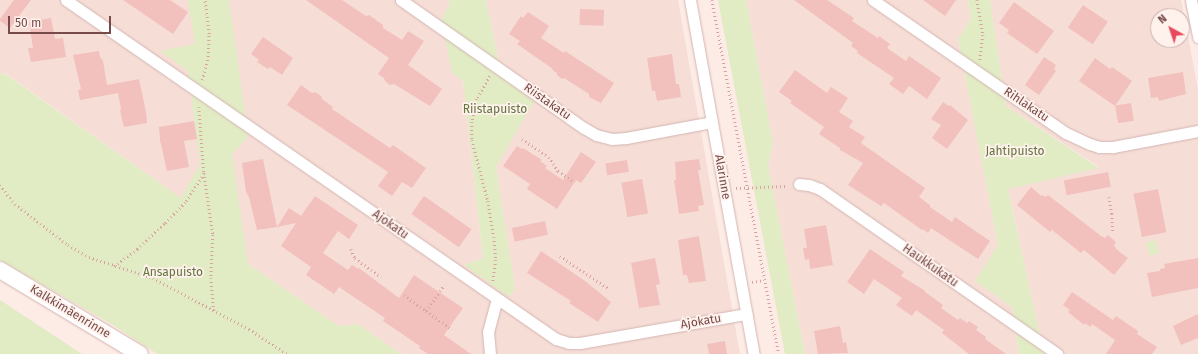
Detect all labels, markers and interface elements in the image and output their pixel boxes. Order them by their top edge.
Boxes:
scale bar [10,8,113,34]
north arrow [1150,8,1190,48]
text: N [1156,12,1170,27]
text: 50 m [15,16,41,30]
street label: Riistakatu [521,81,573,123]
street label: Rihlakatu [1001,85,1051,125]
park label: Riistapuisto [463,103,527,117]
park label: Jahtipuisto [985,145,1045,159]
street label: Alarinne [711,153,733,201]
street label: Ajokatu [369,207,411,243]
street label: Haukkukatu [899,242,961,290]
park label: Ansapuisto [143,266,203,280]
street label: Kalkkimäenrinne [27,282,113,342]
street label: Ajokatu [680,311,722,333]

